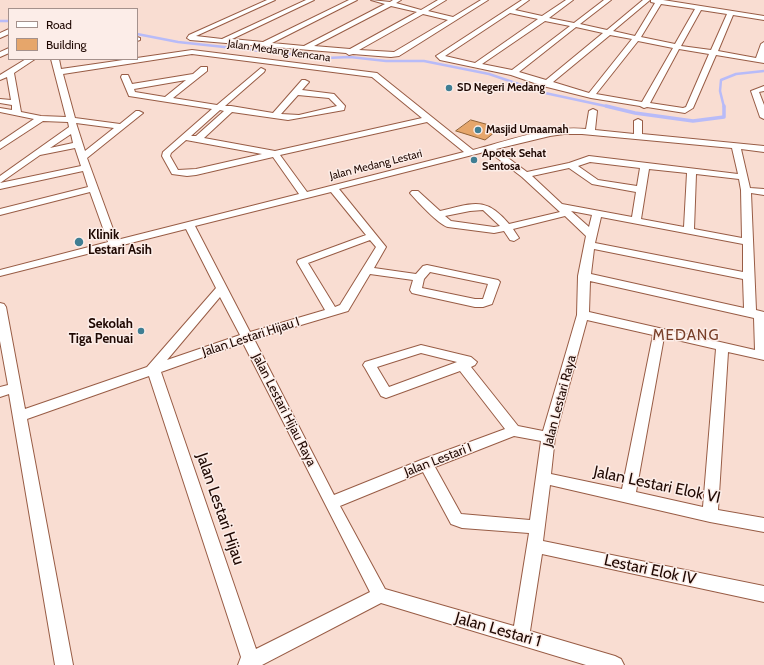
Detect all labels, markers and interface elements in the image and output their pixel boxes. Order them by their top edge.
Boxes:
legend [8,8,138,60]
text: Road [46,17,72,32]
text: Building [46,37,87,52]
street label: Jalan Medang Kencana [227,37,331,65]
place label: SD Negeri Medang [457,81,545,95]
marker: SD Negeri Medang [444,83,454,93]
place label: Masjid Umaamah [486,123,569,137]
marker: Masjid Umaamah [473,125,483,135]
street label: Jalan Medang Lestari [328,147,424,183]
place label: Apotek Sehat Sentosa [482,147,546,173]
marker: Apotek Sehat Sentosa [469,155,479,165]
place label: Klinik Lestari Asih [88,227,152,258]
marker: Klinik Lestari Asih [73,236,85,248]
street label: Jalan Lestari Hijau I [200,314,302,360]
place label: Sekolah Tiga Penuai [69,316,133,347]
marker: Sekolah Tiga Penuai [136,326,146,336]
district label: MEDANG [652,327,720,345]
street label: Jalan Lestari Hijau Raya [249,351,319,469]
street label: Jalan Lestari Raya [540,353,580,449]
street label: Jalan Lestari I [402,440,474,480]
street label: Jalan Lestari Hijau [192,450,248,568]
street label: Jalan Lestari Elok VI [592,462,722,508]
street label: Lestari Elok IV [602,551,698,589]
street label: Jalan Lestari 1 [453,609,543,651]

